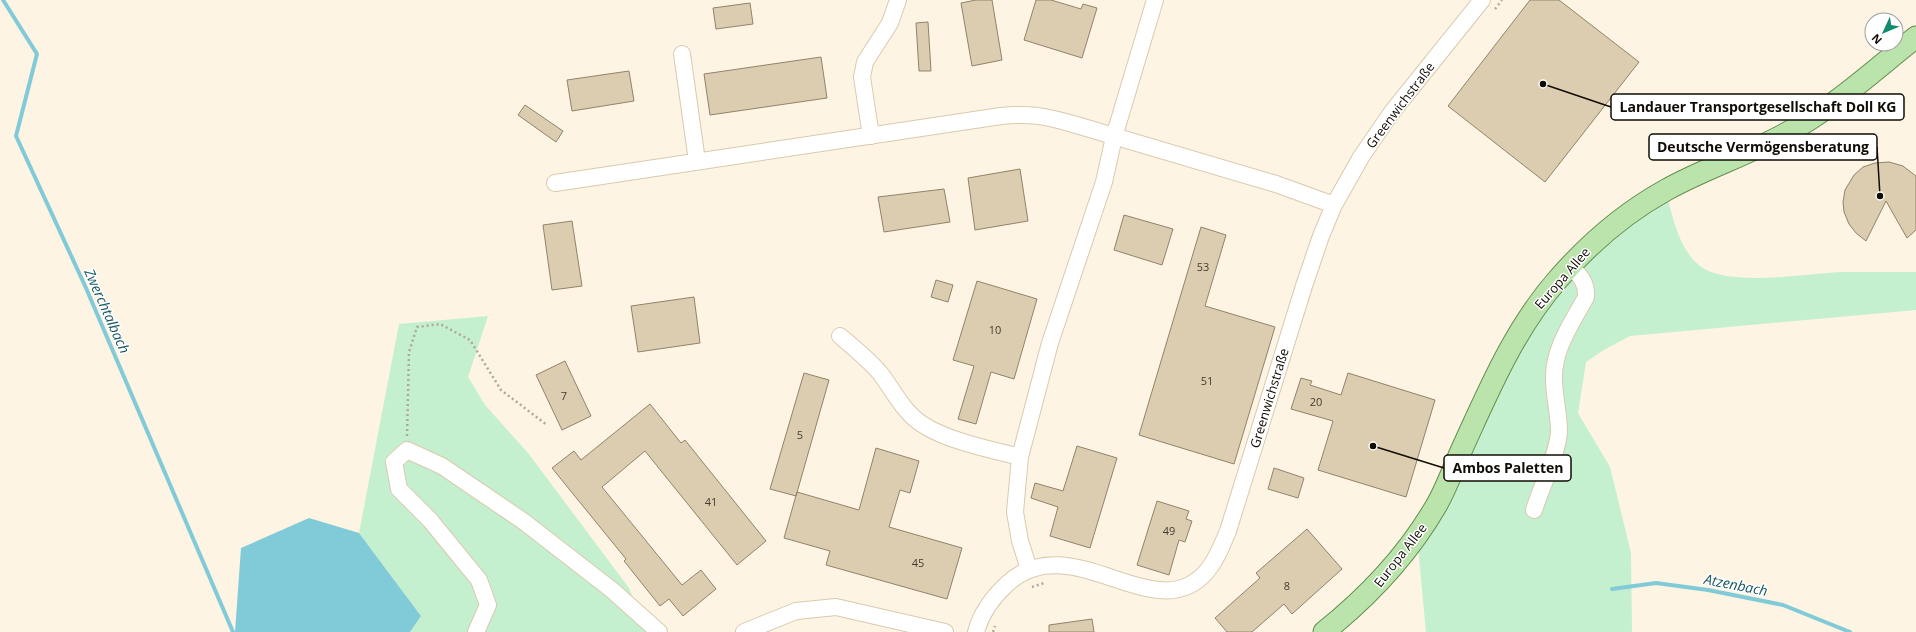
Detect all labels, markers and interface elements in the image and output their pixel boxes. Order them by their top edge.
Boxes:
north arrow [1864,12,1904,52]
text: N [1868,31,1885,48]
street label: Greenwichstraße [1362,58,1438,152]
callout: Landauer Transportgesellschaft Doll KG [1611,94,1904,120]
text: Landauer Transportgesellschaft Doll KG [1620,97,1896,116]
callout: Deutsche Vermögensberatung [1649,134,1877,160]
text: Deutsche Vermögensberatung [1657,137,1869,156]
street label: Europa Allee [1530,243,1594,313]
house number: 53 [1197,259,1209,274]
water label: Zwerchtalbach [80,265,135,356]
house number: 10 [989,322,1001,337]
street label: Greenwichstraße [1245,346,1293,450]
house number: 51 [1201,373,1213,388]
house number: 7 [561,388,567,403]
house number: 20 [1310,394,1322,409]
house number: 5 [797,427,803,442]
callout: Ambos Paletten [1444,455,1571,481]
text: Ambos Paletten [1453,458,1563,477]
house number: 41 [705,494,717,509]
street label: Europa Allee [1369,519,1431,591]
house number: 49 [1163,523,1175,538]
house number: 45 [912,555,924,570]
water label: Atzenbach [1702,569,1769,600]
house number: 8 [1284,578,1290,593]

